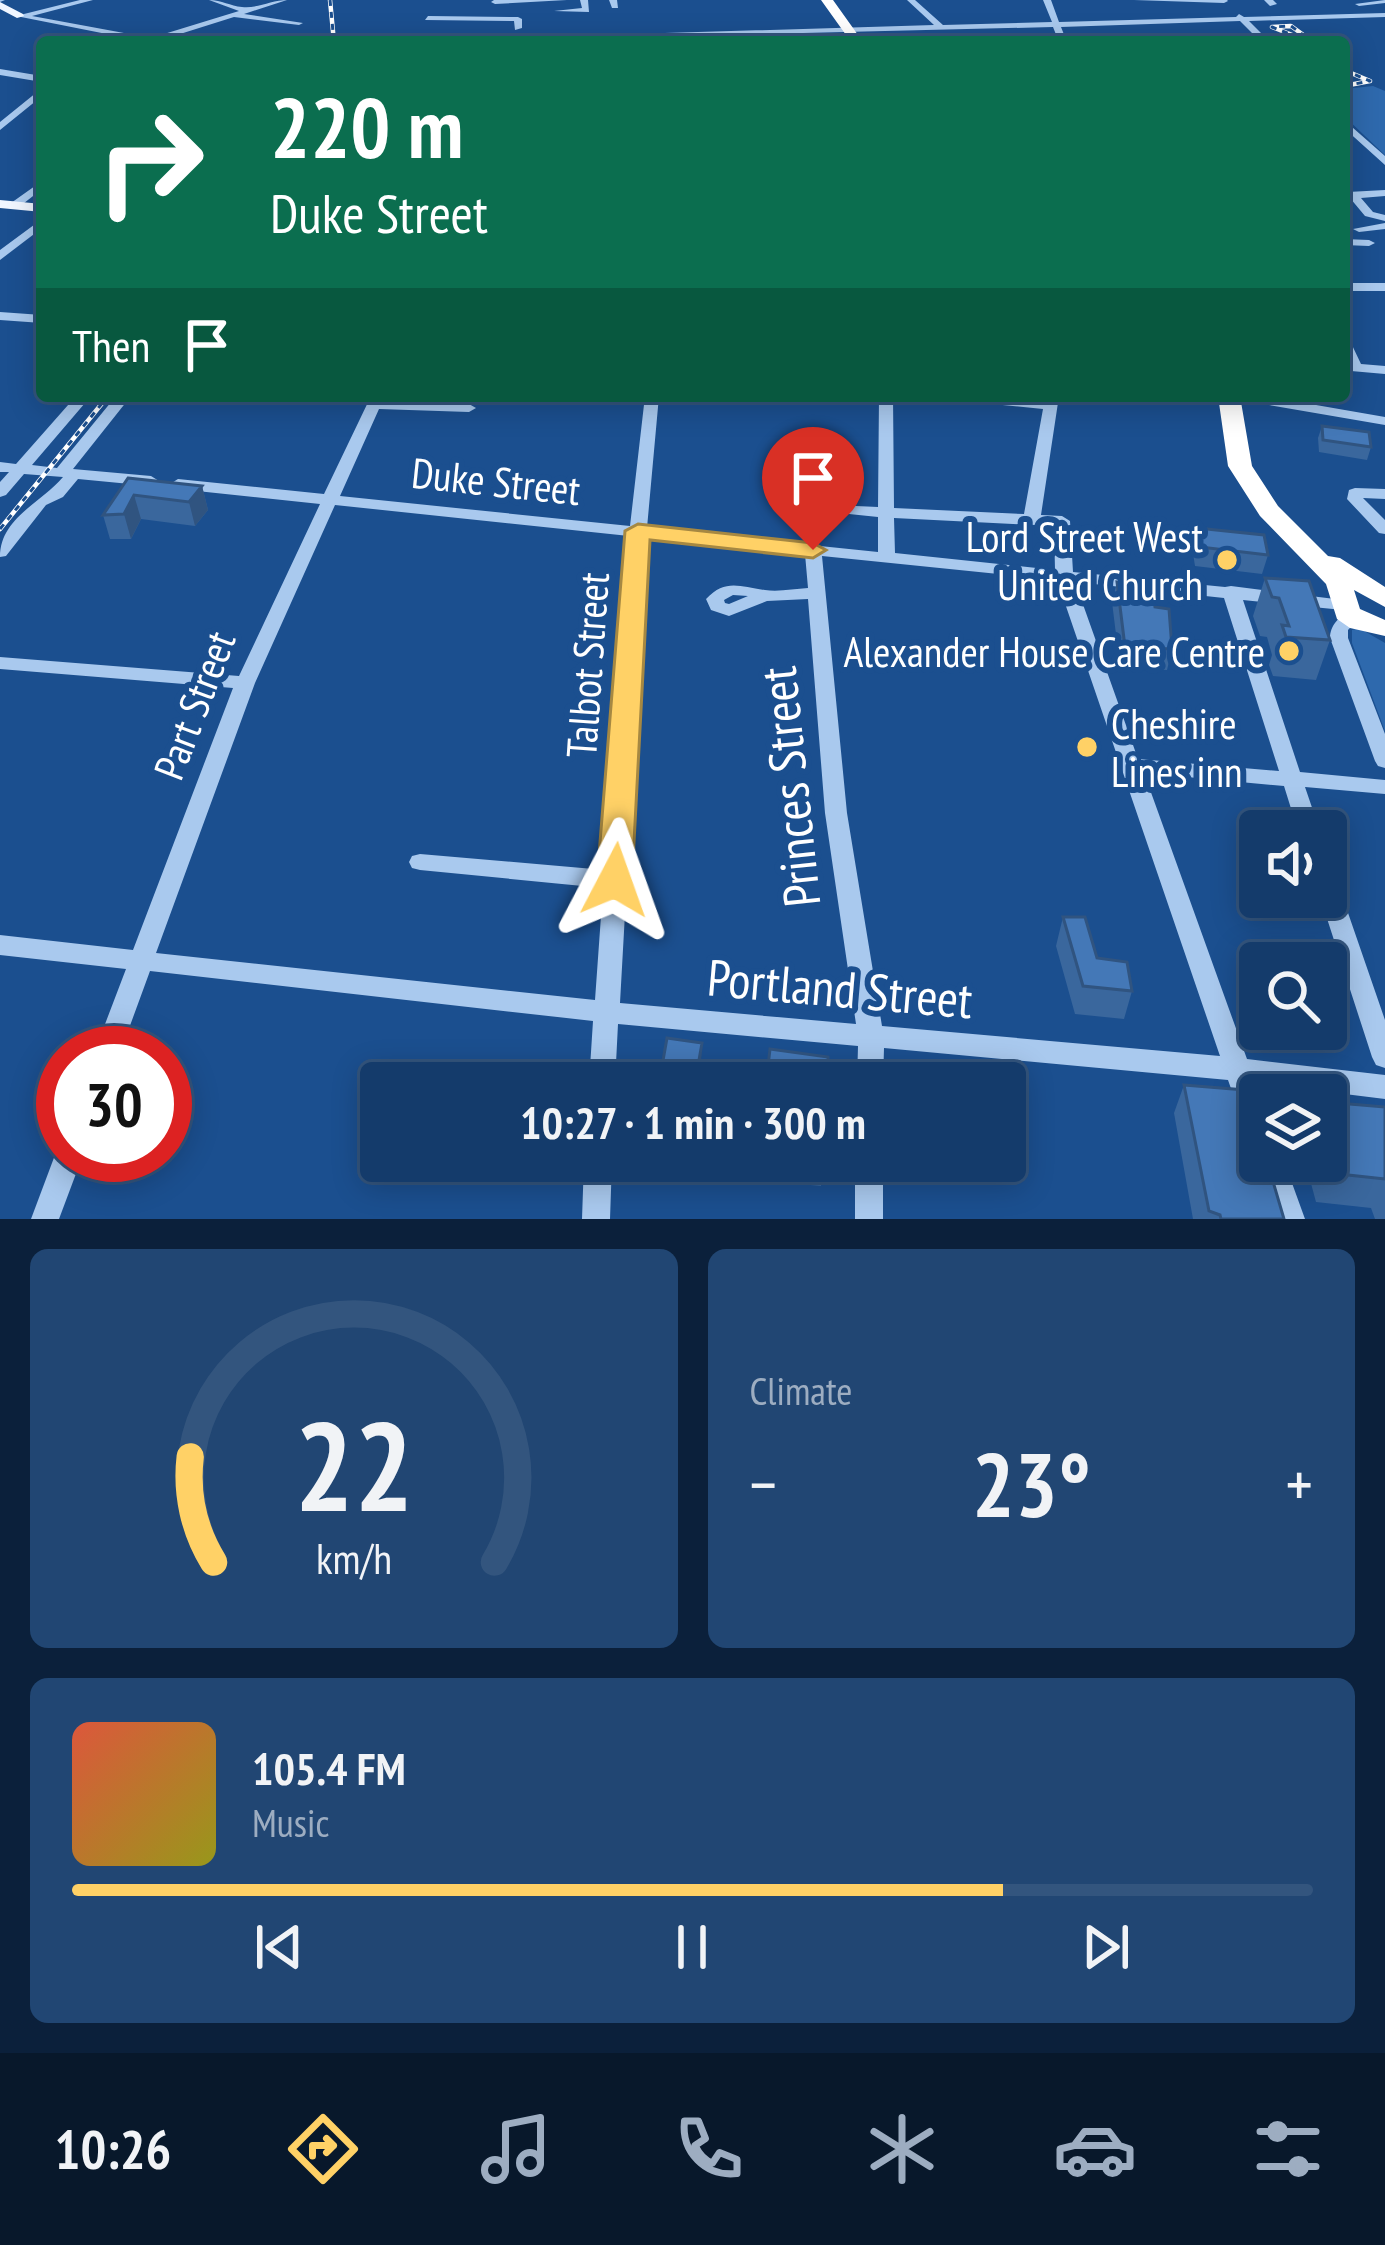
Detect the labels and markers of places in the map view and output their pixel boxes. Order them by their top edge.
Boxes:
pin [762,427,864,550]
place label: Lord Street West United Church [966,509,1203,612]
marker: Lord Street West United Church [1214,547,1240,573]
place label: Alexander House Care Centre [843,624,1265,679]
marker: Alexander House Care Centre [1276,638,1302,664]
place label: Cheshire Lines inn [1111,696,1242,799]
marker: Cheshire Lines inn [1074,734,1100,760]

